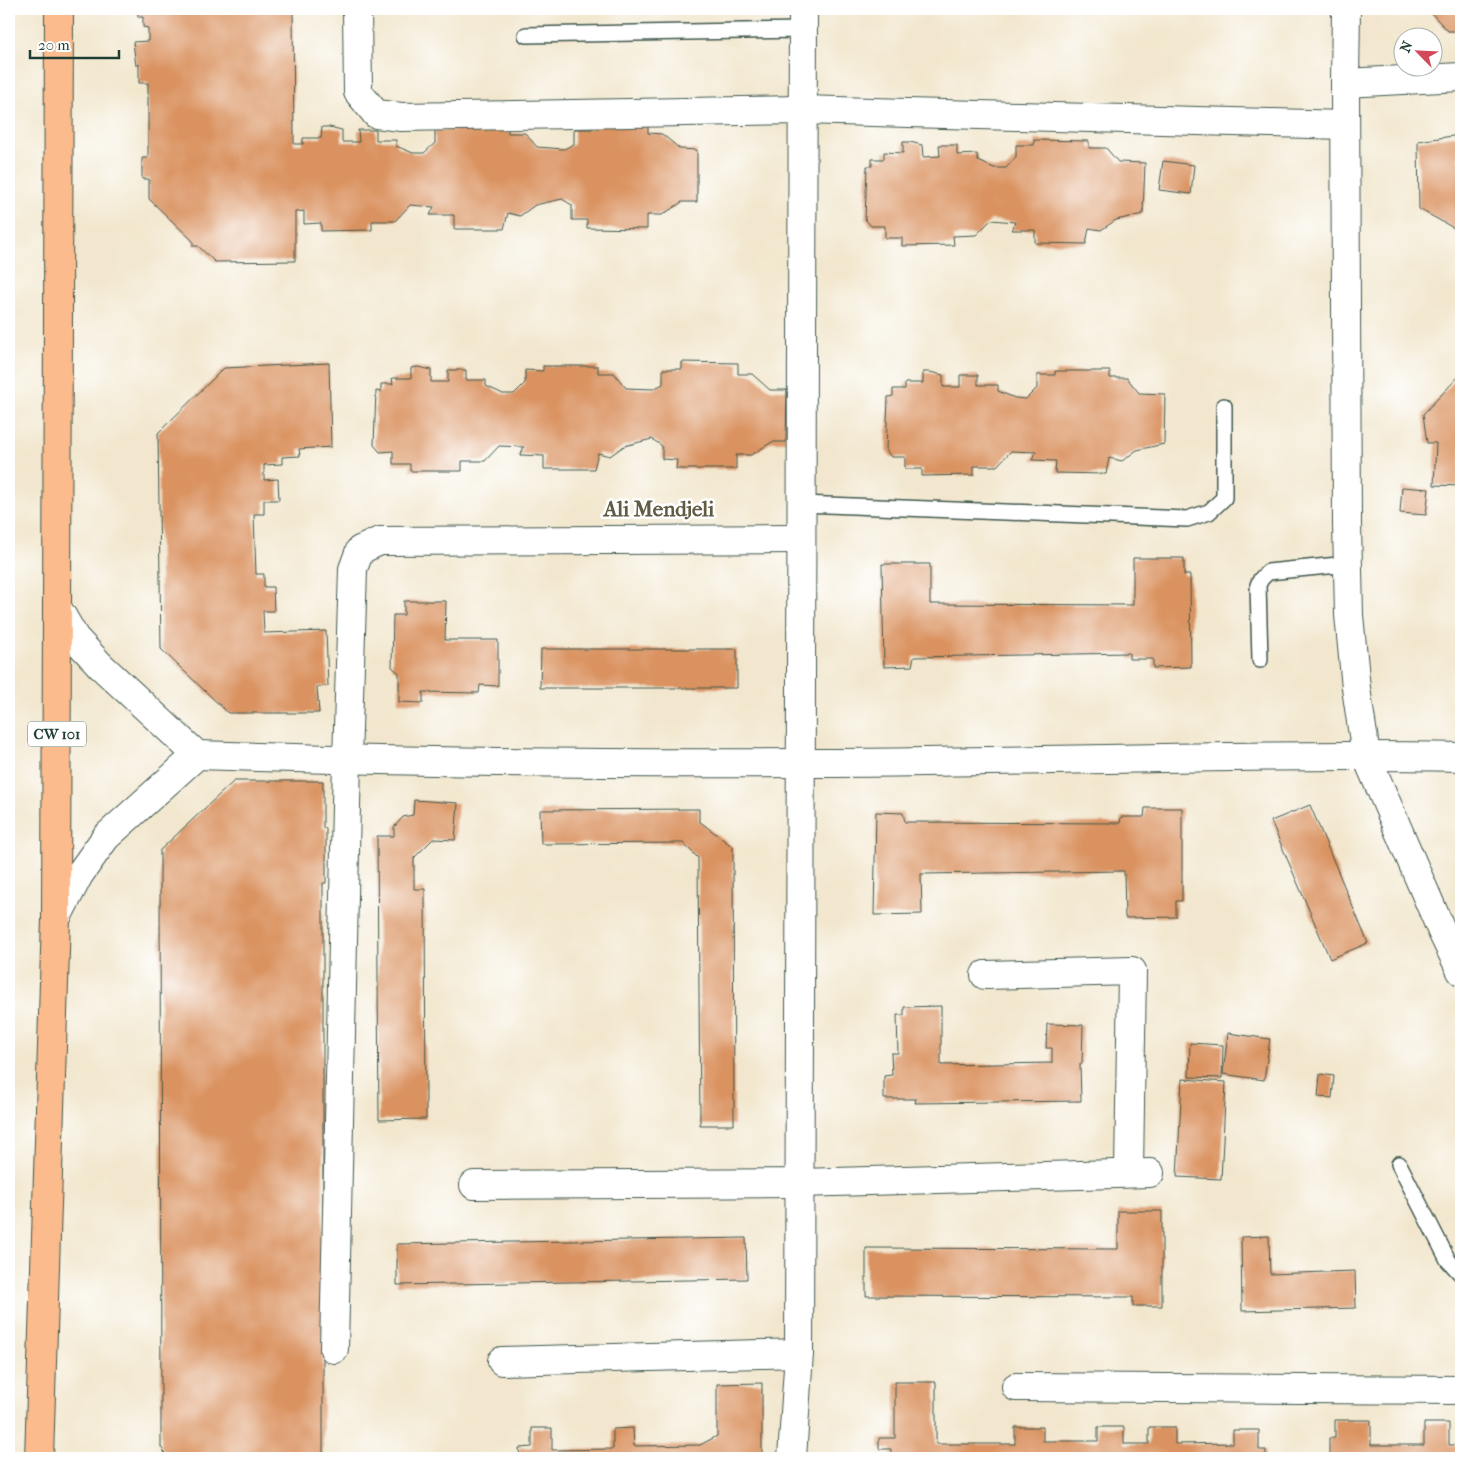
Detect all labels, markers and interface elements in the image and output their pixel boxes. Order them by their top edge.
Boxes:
scale bar [30,28,119,60]
north arrow [1392,28,1442,78]
text: 20 m [38,36,70,54]
text: N [1397,38,1417,55]
district label: Ali Mendjeli [602,497,715,521]
road number: CW 101 [28,722,86,746]

